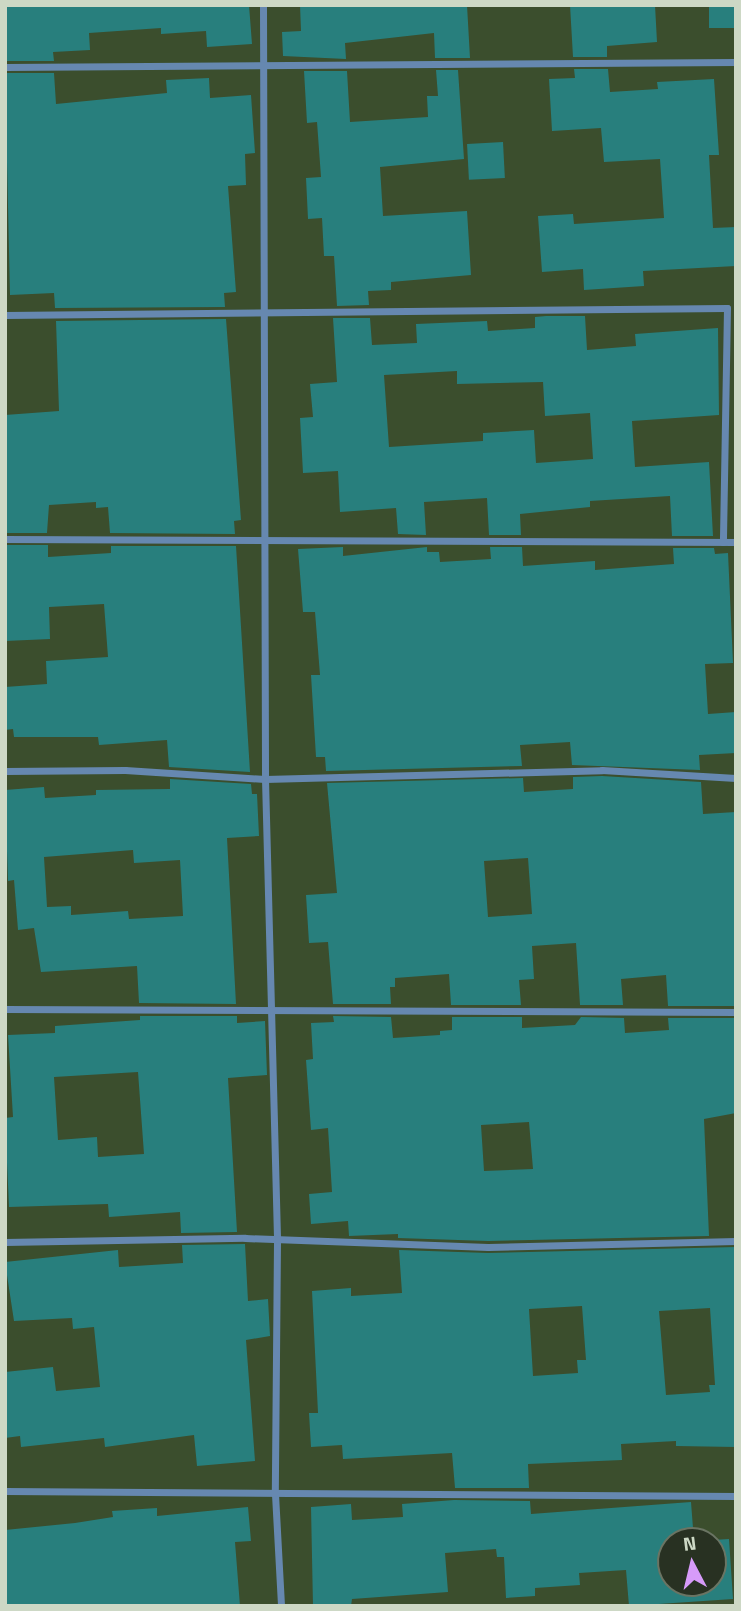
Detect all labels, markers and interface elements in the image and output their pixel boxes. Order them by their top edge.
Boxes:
north arrow [657,1527,727,1597]
text: N [681,1527,698,1558]

